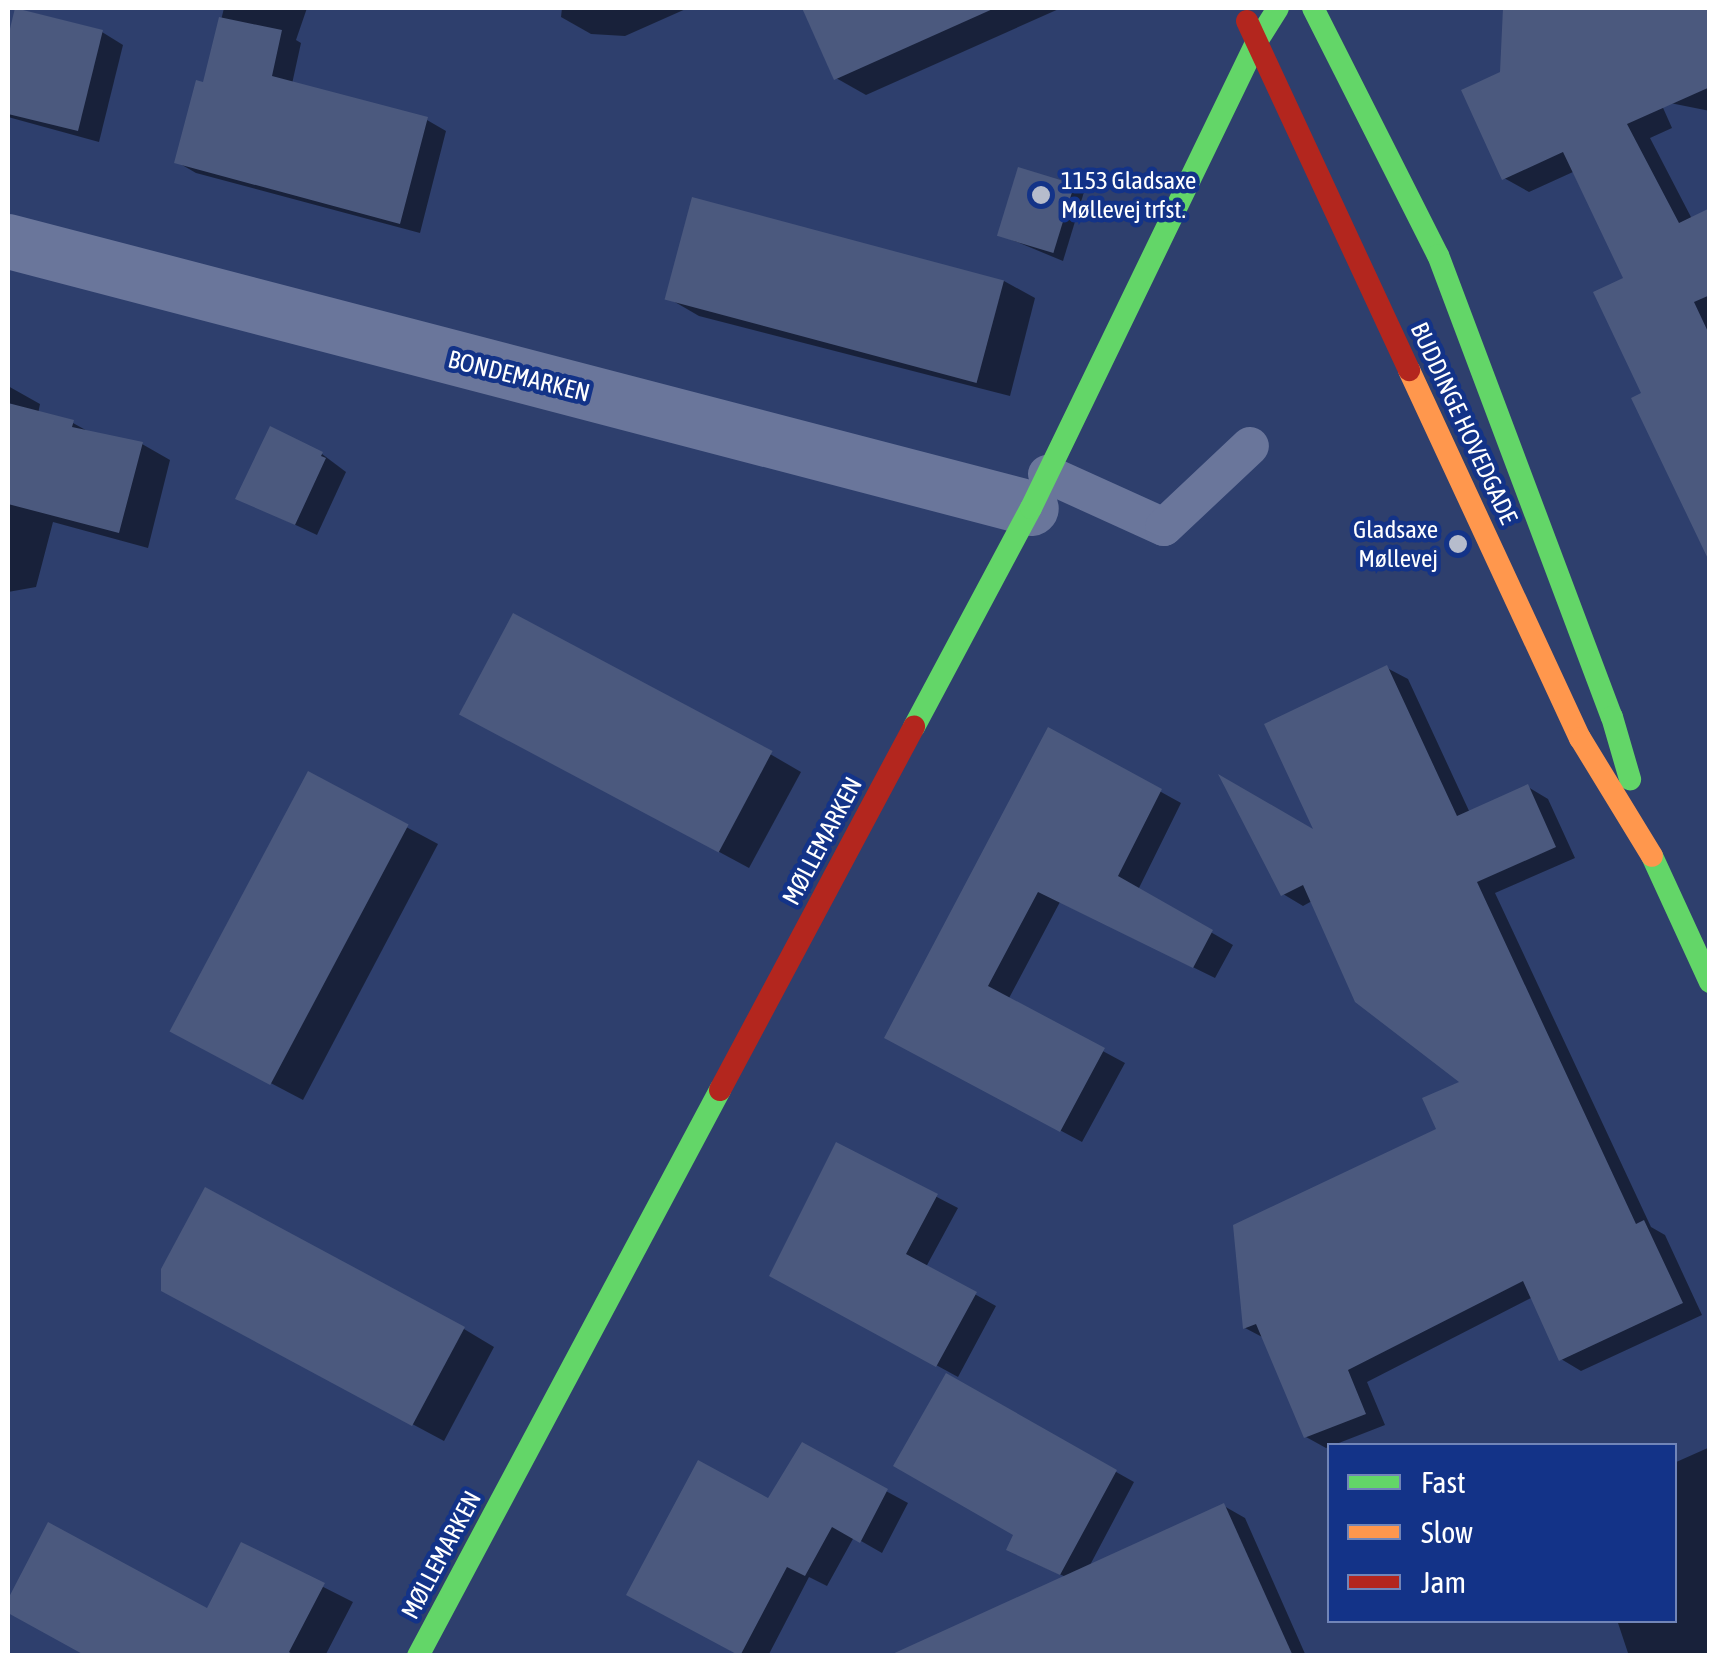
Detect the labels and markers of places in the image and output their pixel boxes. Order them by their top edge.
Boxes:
place label: 1153 Gladsaxe Møllevej trfst. [1061,166,1196,225]
marker: 1153 Gladsaxe Møllevej trfst. [1030,184,1052,206]
place label: Gladsaxe Møllevej [1353,515,1438,574]
marker: Gladsaxe Møllevej [1447,533,1469,555]

